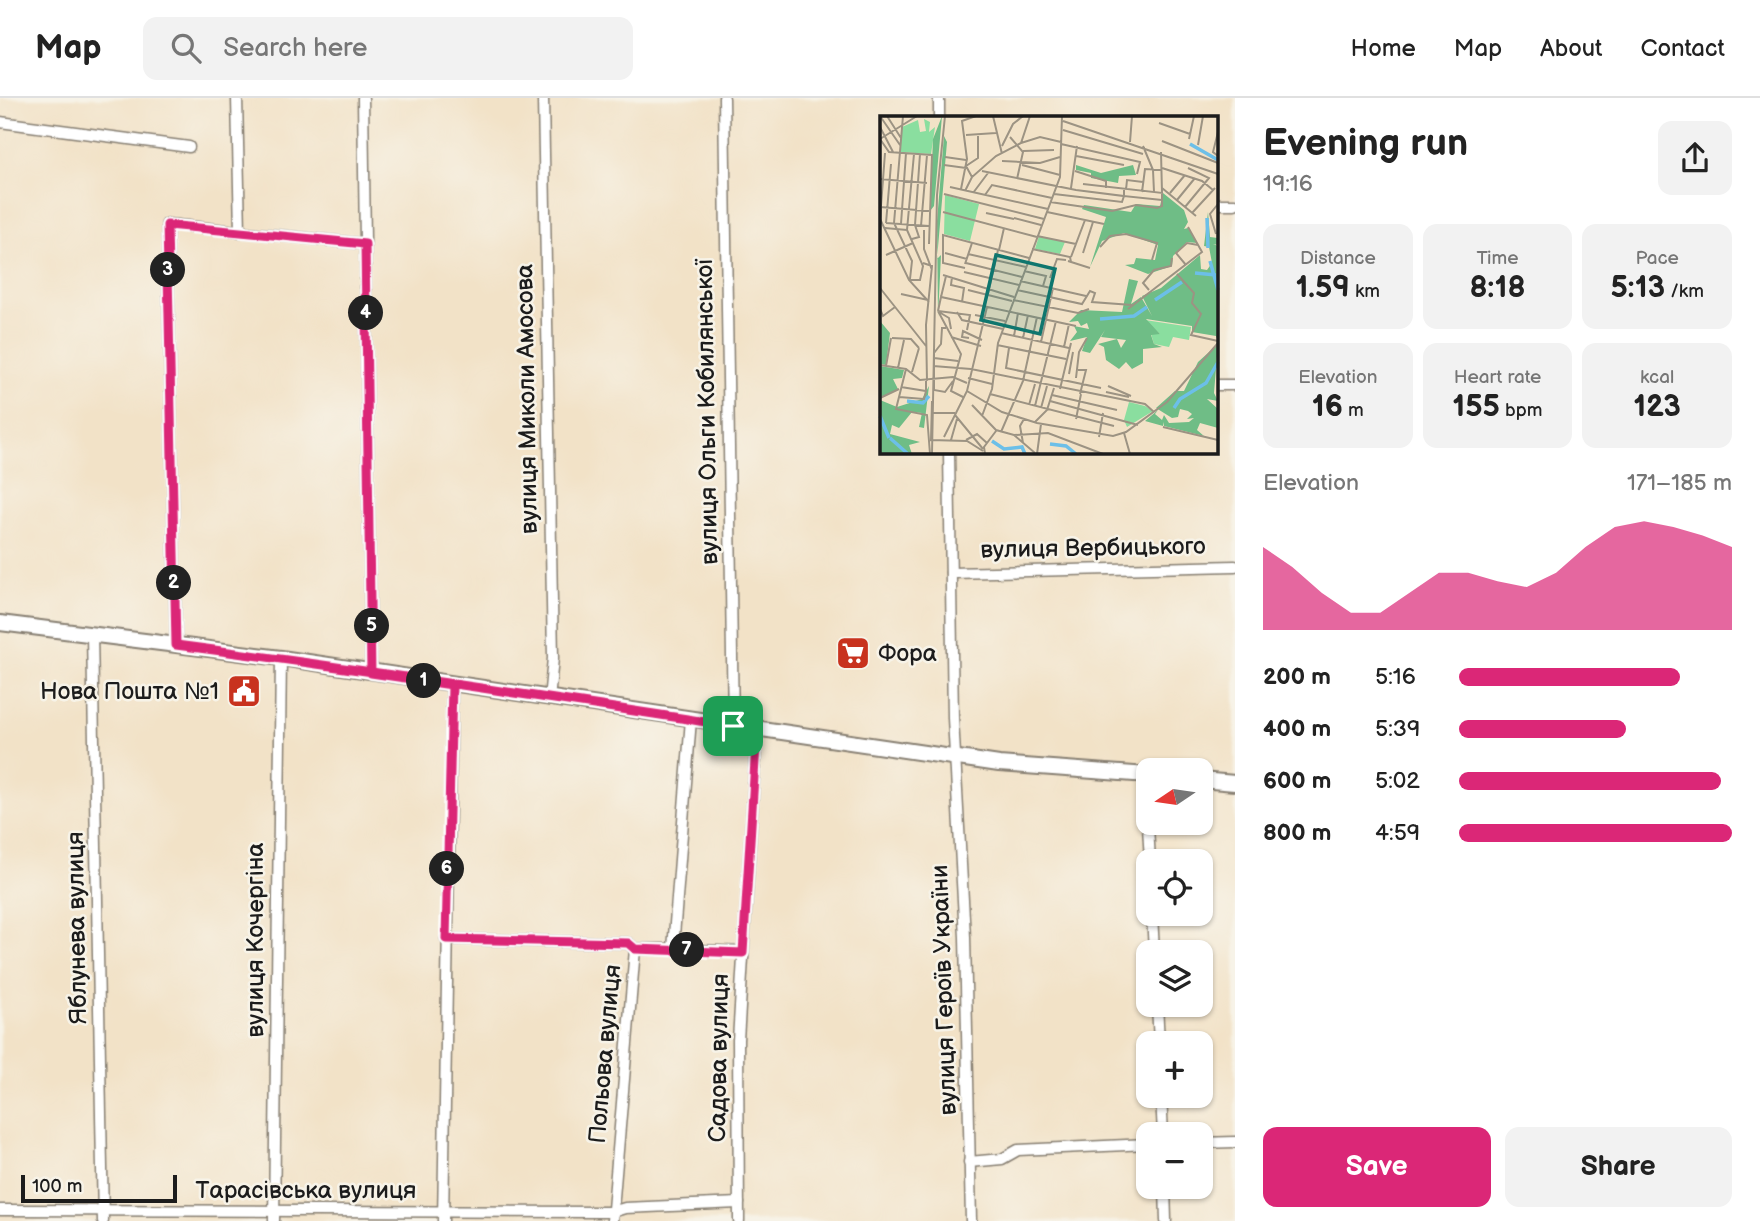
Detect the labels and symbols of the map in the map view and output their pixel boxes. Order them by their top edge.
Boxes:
inset map [880,116,1218,453]
pin: 3 [150,252,186,288]
street label: вулиця Ольги Кобилянської [690,258,724,565]
street label: вулиця Миколи Амосова [510,264,544,534]
pin: 4 [348,296,384,330]
street label: вулиця Вербицького [980,532,1206,564]
pin: 2 [156,566,192,601]
pin: 5 [354,608,390,644]
supermarket icon: Фора [834,634,872,672]
place label: Фора [878,639,937,668]
pin: 1 [406,664,442,698]
public building icon: Нова Пошта №1 [225,672,263,710]
place label: Нова Пошта №1 [40,677,219,706]
pin [703,696,763,756]
north arrow [1136,758,1213,835]
street label: Яблунева вулиця [61,831,93,1025]
street label: вулиця Кочергіна [241,843,270,1037]
pin: 6 [430,852,464,886]
street label: вулиця Героїв України [925,864,963,1116]
pin: 7 [670,932,704,968]
street label: Польова вулиця [583,963,627,1145]
street label: Садова вулиця [703,973,735,1143]
scale bar [21,1172,177,1204]
street label: Тарасівська вулиця [196,1176,416,1205]

